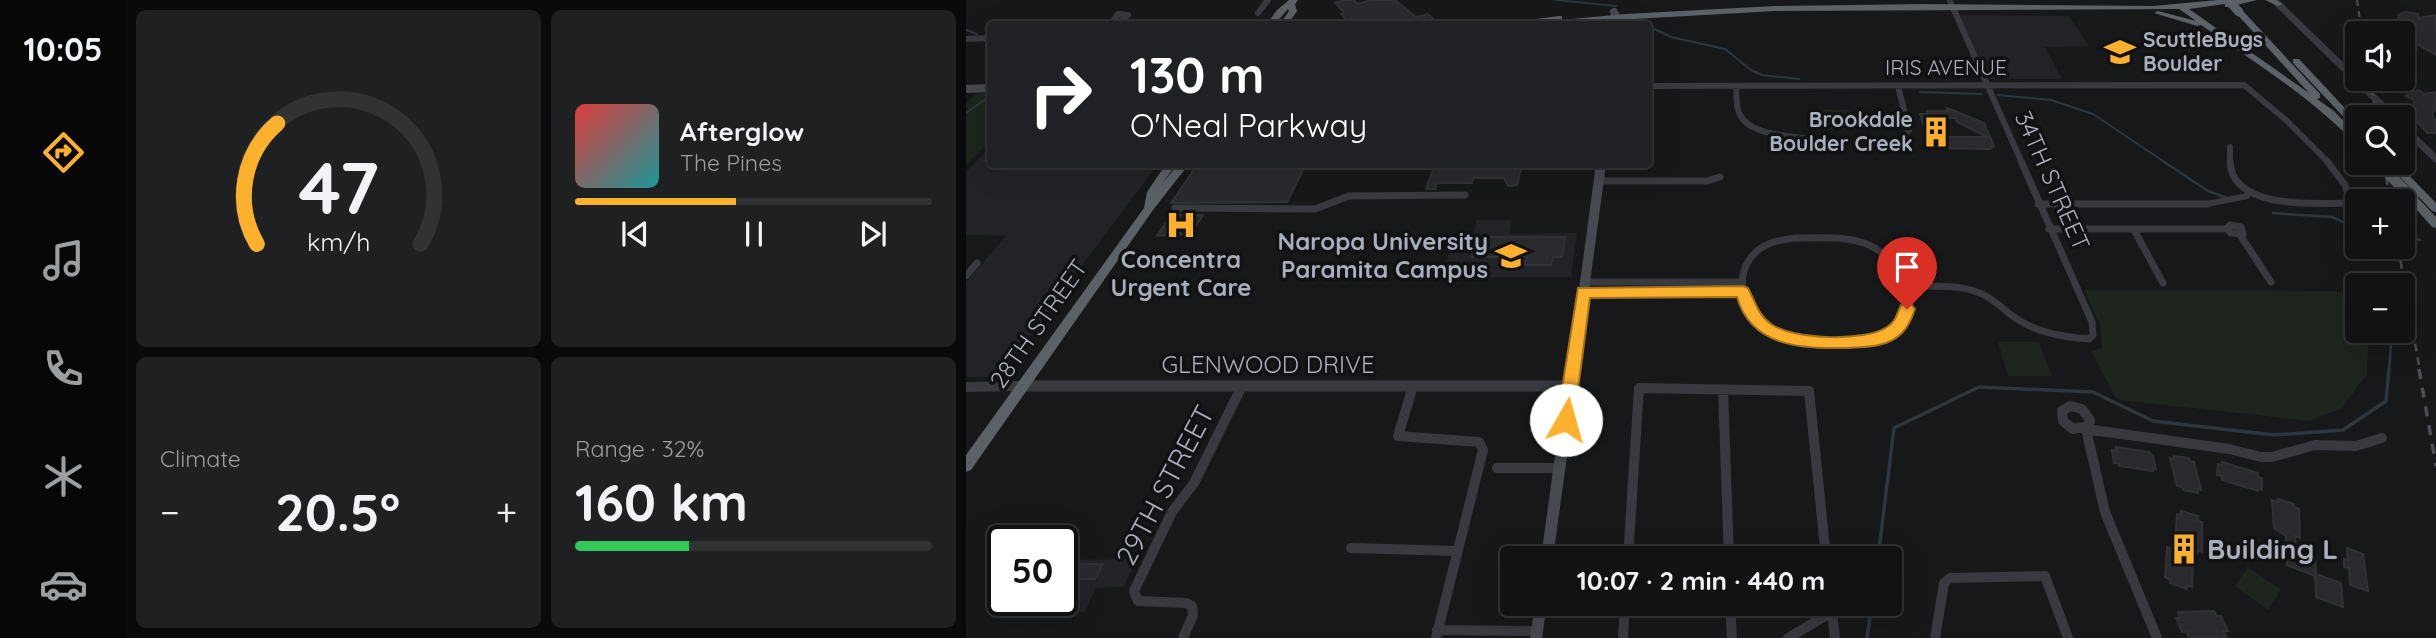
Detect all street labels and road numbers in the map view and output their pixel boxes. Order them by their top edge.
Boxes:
street label: IRIS AVENUE [1885,54,2007,80]
street label: 34TH STREET [2009,106,2097,255]
street label: 28TH STREET [983,253,1094,394]
street label: GLENWOOD DRIVE [1161,349,1375,379]
street label: 29TH STREET [1108,399,1221,571]

